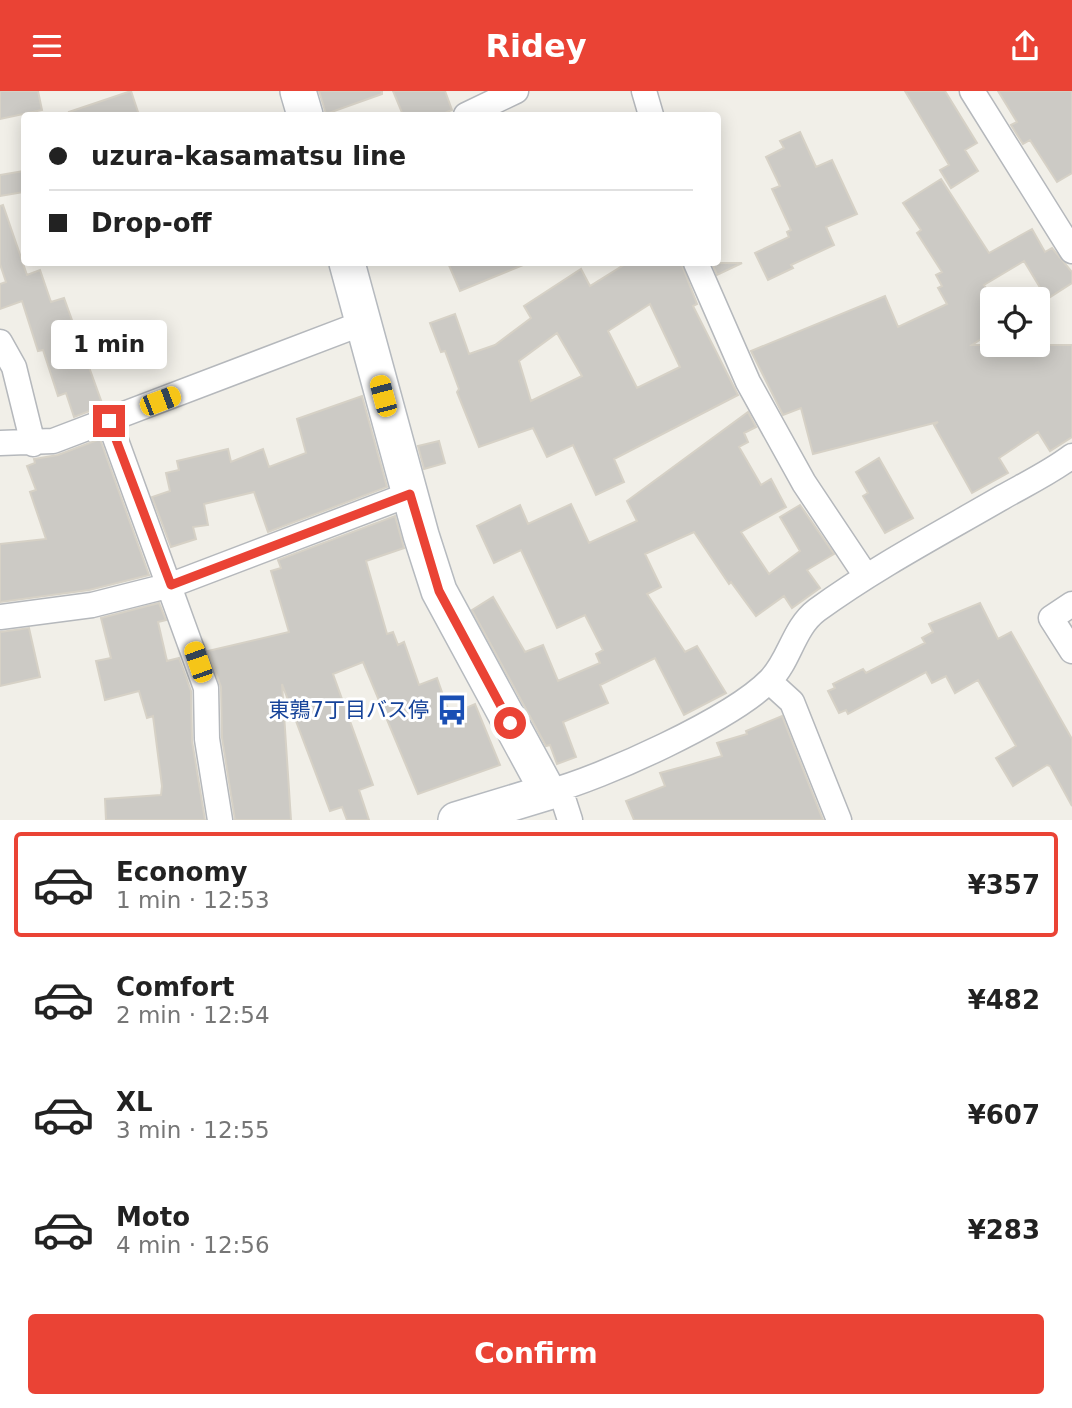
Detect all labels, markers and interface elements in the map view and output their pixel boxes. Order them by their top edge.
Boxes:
icon: menu [28,27,66,65]
text: Ridey [485,27,587,65]
icon: share [1006,27,1044,65]
text: uzura-kasamatsu line [91,141,406,171]
text: Drop-off [91,208,212,238]
map controls [980,287,1050,357]
button: locate [980,287,1050,357]
callout: 1 min [51,320,167,369]
text: 1 min [73,331,145,357]
car [368,373,399,419]
car [137,384,184,418]
route end [93,405,125,437]
car [182,639,215,685]
bus stop icon: 東鶉7丁目バス停 [435,693,469,727]
place label: 東鶉7丁目バス停 [269,698,429,722]
route start [494,707,526,739]
icon: car [32,853,95,916]
text: Economy [116,857,247,887]
text: ¥357 [968,870,1040,900]
text: 1 min · 12:53 [116,887,270,913]
icon: car [32,968,95,1031]
text: Comfort [116,972,234,1002]
text: ¥482 [968,985,1040,1015]
text: 2 min · 12:54 [116,1002,270,1028]
icon: car [32,1083,95,1146]
text: XL [116,1087,153,1117]
text: ¥607 [968,1100,1040,1130]
text: 3 min · 12:55 [116,1117,270,1143]
icon: car [32,1198,95,1261]
text: Moto [116,1202,190,1232]
text: ¥283 [968,1215,1040,1245]
text: 4 min · 12:56 [116,1232,270,1258]
button: Confirm [28,1314,1044,1394]

